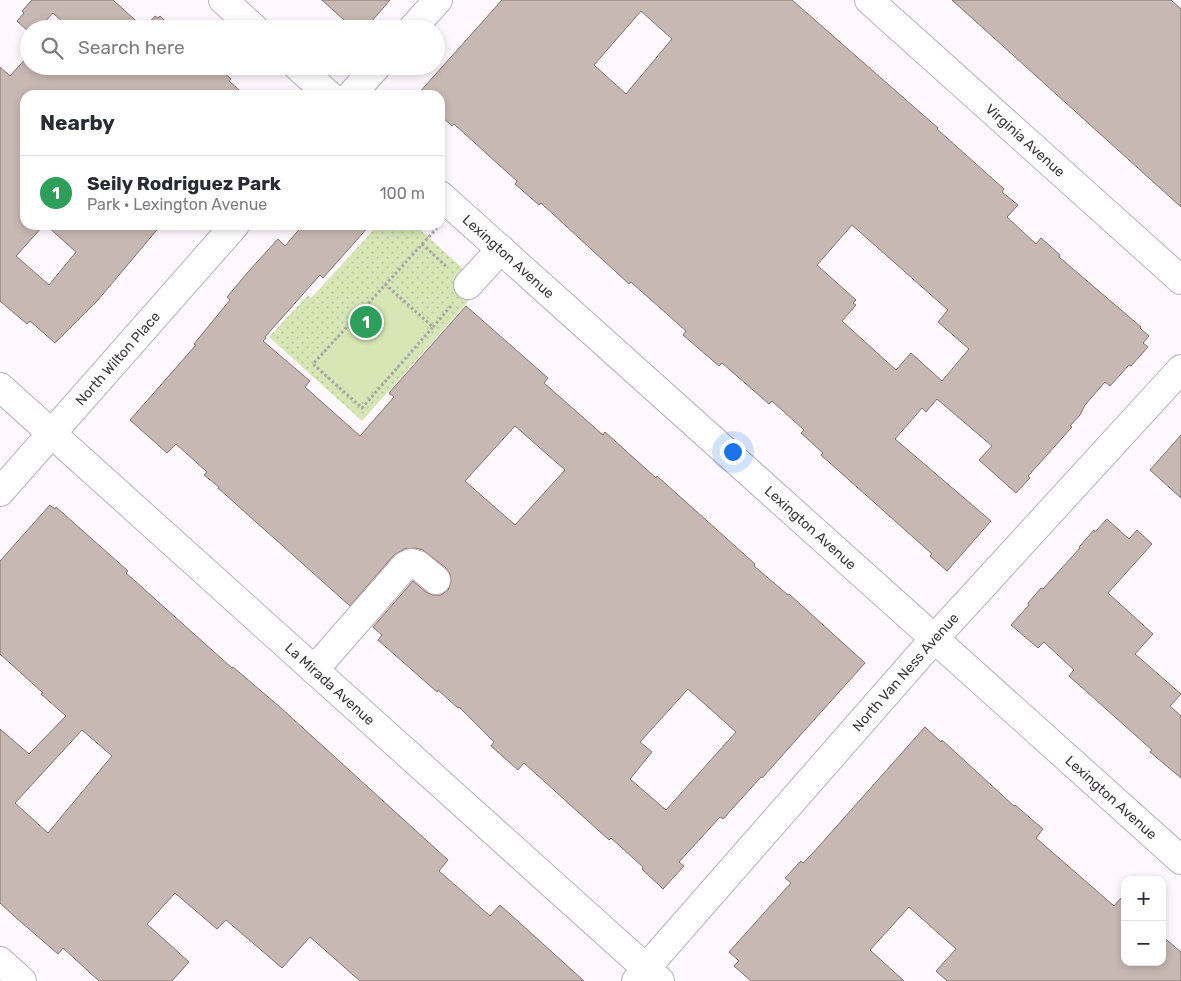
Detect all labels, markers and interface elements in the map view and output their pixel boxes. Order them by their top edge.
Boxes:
search box [20,20,445,75]
icon: search [38,34,66,62]
text: Search here [78,36,185,59]
street label: Virginia Avenue [982,100,1069,180]
text: Nearby [40,110,115,135]
text: Seily Rodriguez Park [87,172,281,195]
text: 1 [52,184,60,203]
text: 100 m [380,184,425,203]
text: Park · Lexington Avenue [87,195,267,214]
street label: Lexington Avenue [459,211,558,302]
pin: 1 [350,303,382,341]
street label: North Wilton Place [72,308,164,409]
your location [720,439,746,465]
street label: Lexington Avenue [761,482,860,573]
street label: North Van Ness Avenue [849,609,962,735]
street label: La Mirada Avenue [282,639,378,729]
street label: Lexington Avenue [1062,752,1161,843]
map controls [1121,876,1166,966]
button: + [1121,876,1166,921]
button: − [1121,921,1166,966]

